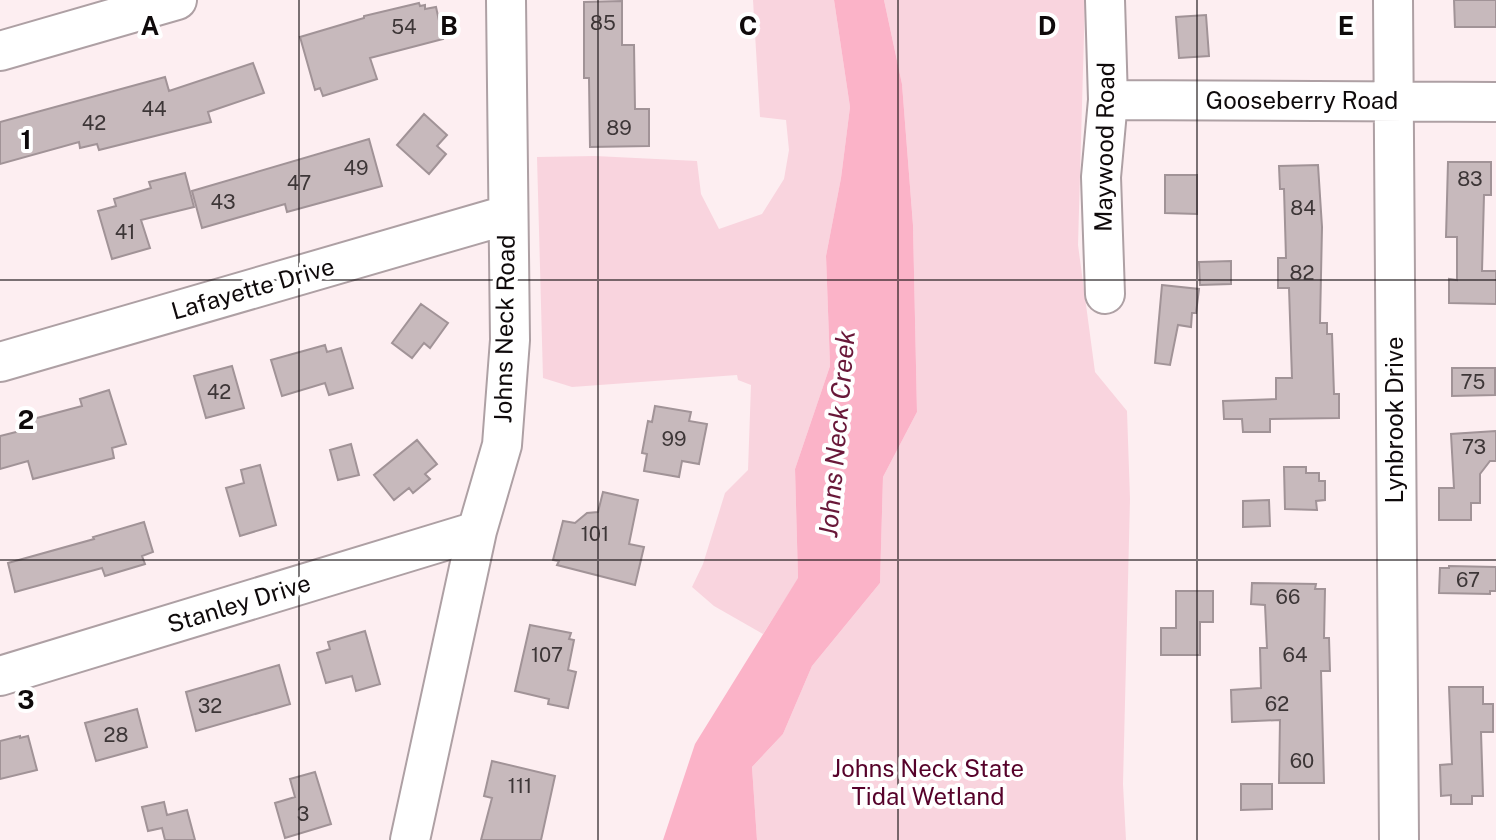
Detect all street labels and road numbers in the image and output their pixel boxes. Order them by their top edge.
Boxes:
street label: Maywood Road [1089,62,1119,232]
street label: Gooseberry Road [1206,86,1398,114]
street label: Johns Neck Road [488,234,520,424]
street label: Lafayette Drive [168,251,337,325]
street label: Lynbrook Drive [1380,336,1408,504]
street label: Stanley Drive [164,568,314,638]

